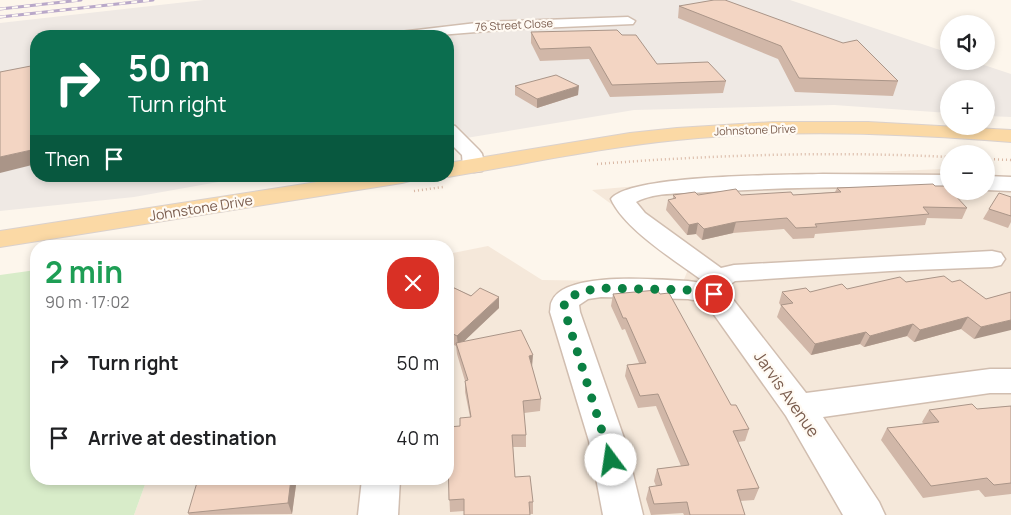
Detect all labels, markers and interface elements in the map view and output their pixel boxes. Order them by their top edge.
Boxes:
street label: 76 Street Close [475,15,554,34]
map controls [940,15,995,200]
button: sound [940,15,995,70]
text: 50 m [128,44,210,92]
icon: right [45,50,110,115]
button: + [940,80,995,135]
text: Turn right [128,89,226,119]
street label: Johnstone Drive [714,121,797,138]
icon: arrive [100,145,128,173]
button: − [940,145,995,200]
text: Then [45,146,90,172]
street label: Johnstone Drive [148,190,254,225]
text: 2 min [45,251,123,292]
button: close [387,257,439,309]
pin [693,273,735,315]
icon: arrive [700,280,728,308]
text: 90 m · 17:02 [45,291,129,313]
street label: Jarvis Avenue [749,347,825,441]
icon: right [45,349,73,377]
text: Turn right [88,350,178,376]
text: 50 m [397,350,439,376]
icon: arrive [45,424,73,452]
text: Arrive at destination [88,425,277,451]
text: 40 m [396,425,439,451]
position arrow [584,433,636,485]

